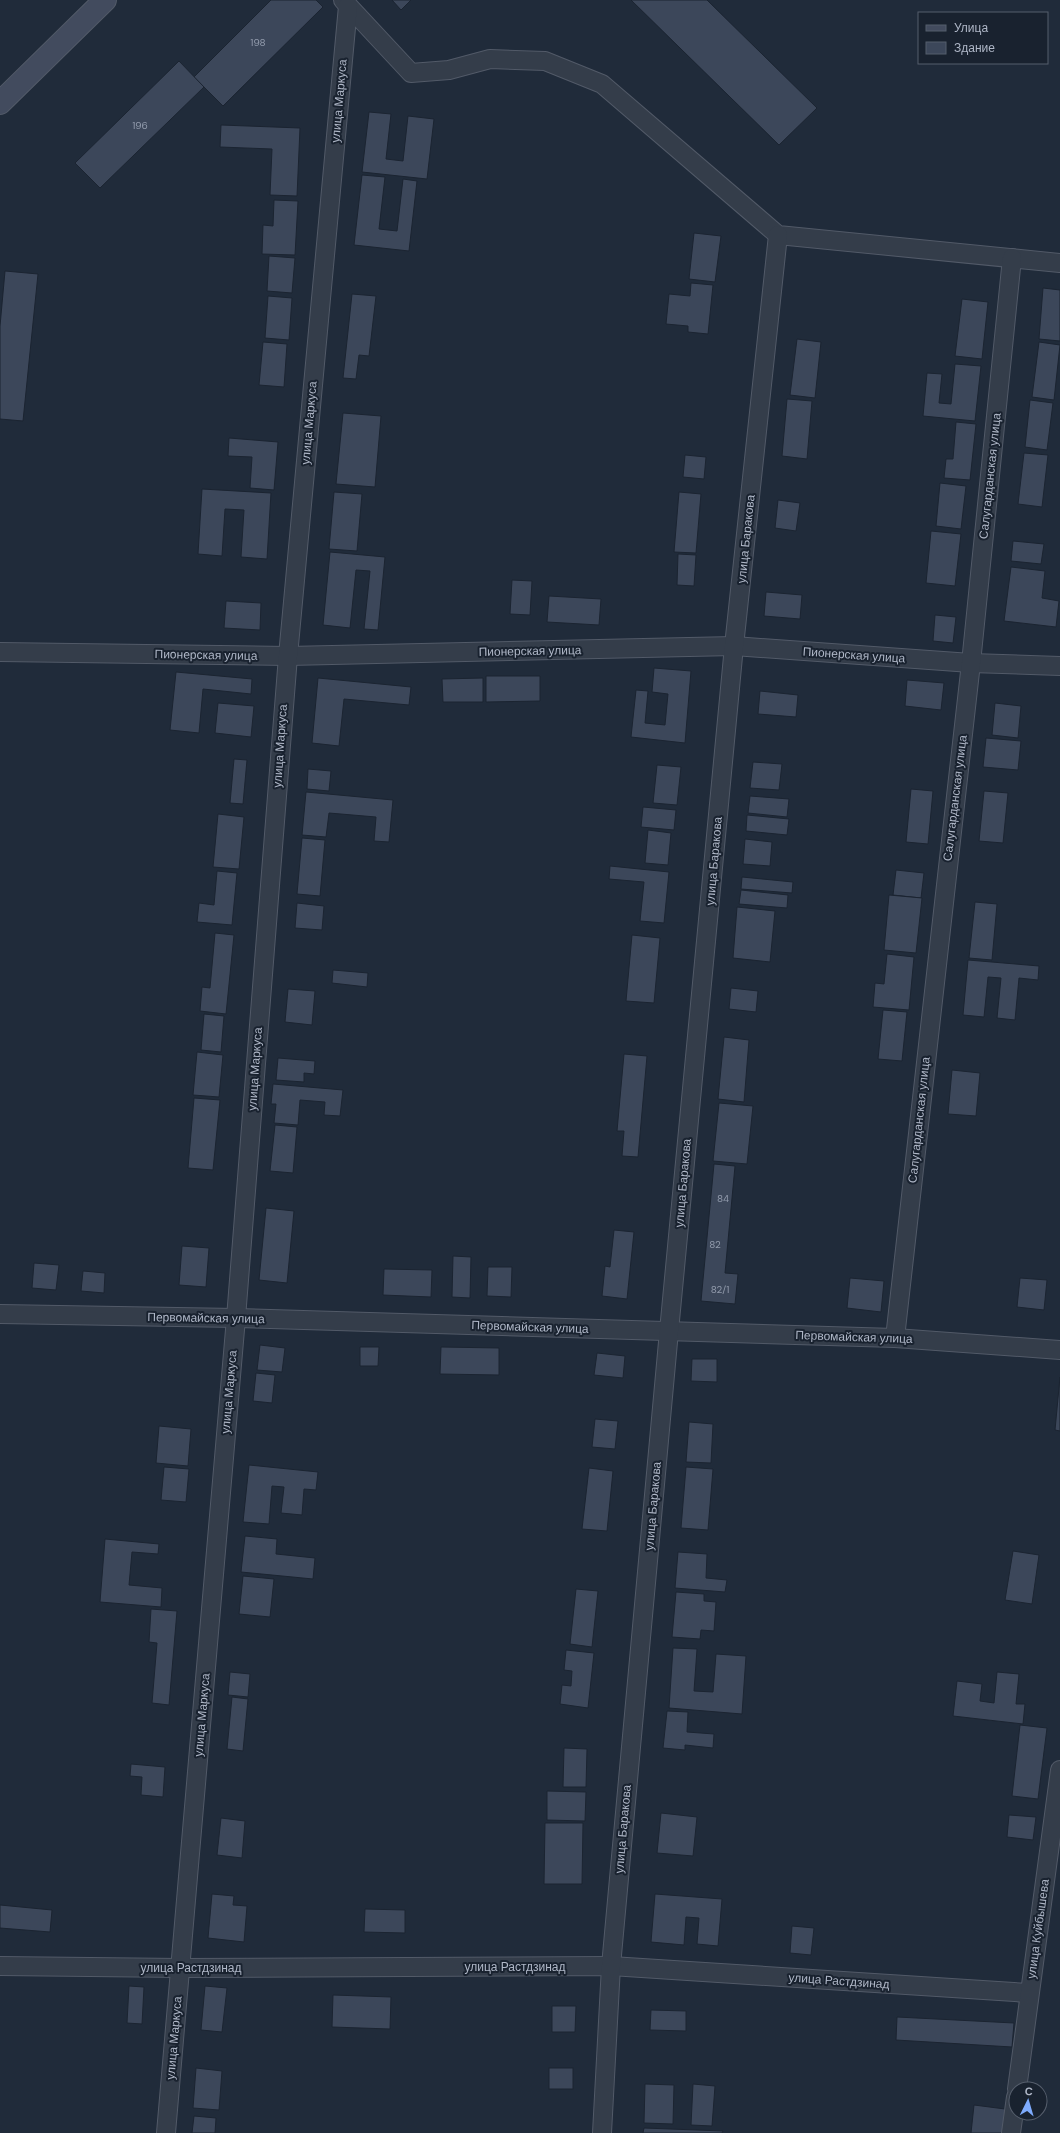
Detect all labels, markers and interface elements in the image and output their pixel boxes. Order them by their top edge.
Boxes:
legend [918,12,1048,64]
text: Улица [954,20,988,36]
house number: 198 [250,36,266,49]
text: Здание [954,40,995,56]
street label: улица Маркуса [327,58,351,143]
house number: 196 [132,119,148,132]
street label: улица Маркуса [297,380,321,465]
street label: Салугарданская улица [975,412,1005,540]
street label: улица Баракова [733,494,759,584]
street label: Пионерская улица [478,642,582,660]
street label: Пионерская улица [802,643,906,667]
street label: Пионерская улица [154,646,258,664]
street label: улица Маркуса [269,703,291,788]
street label: Салугарданская улица [939,734,971,862]
street label: улица Баракова [702,816,726,906]
street label: улица Маркуса [244,1026,266,1111]
street label: Салугарданская улица [904,1056,934,1184]
street label: улица Баракова [671,1138,695,1228]
house number: 84 [717,1192,729,1205]
house number: 82 [709,1238,721,1251]
house number: 82/1 [711,1283,729,1296]
street label: Первомайская улица [147,1309,265,1327]
street label: Первомайская улица [471,1317,589,1337]
street label: Первомайская улица [795,1327,913,1347]
street label: улица Маркуса [217,1349,241,1434]
street label: улица Баракова [641,1461,665,1551]
street label: улица Маркуса [190,1672,214,1757]
street label: улица Баракова [611,1784,635,1874]
street label: улица Куйбышева [1023,1878,1053,1980]
street label: улица Растдзинад [464,1959,566,1975]
street label: улица Растдзинад [140,1960,242,1976]
street label: улица Растдзинад [788,1969,890,1993]
street label: улица Маркуса [162,1995,186,2080]
north arrow [1008,2081,1048,2121]
text: С [1024,2084,1033,2098]

